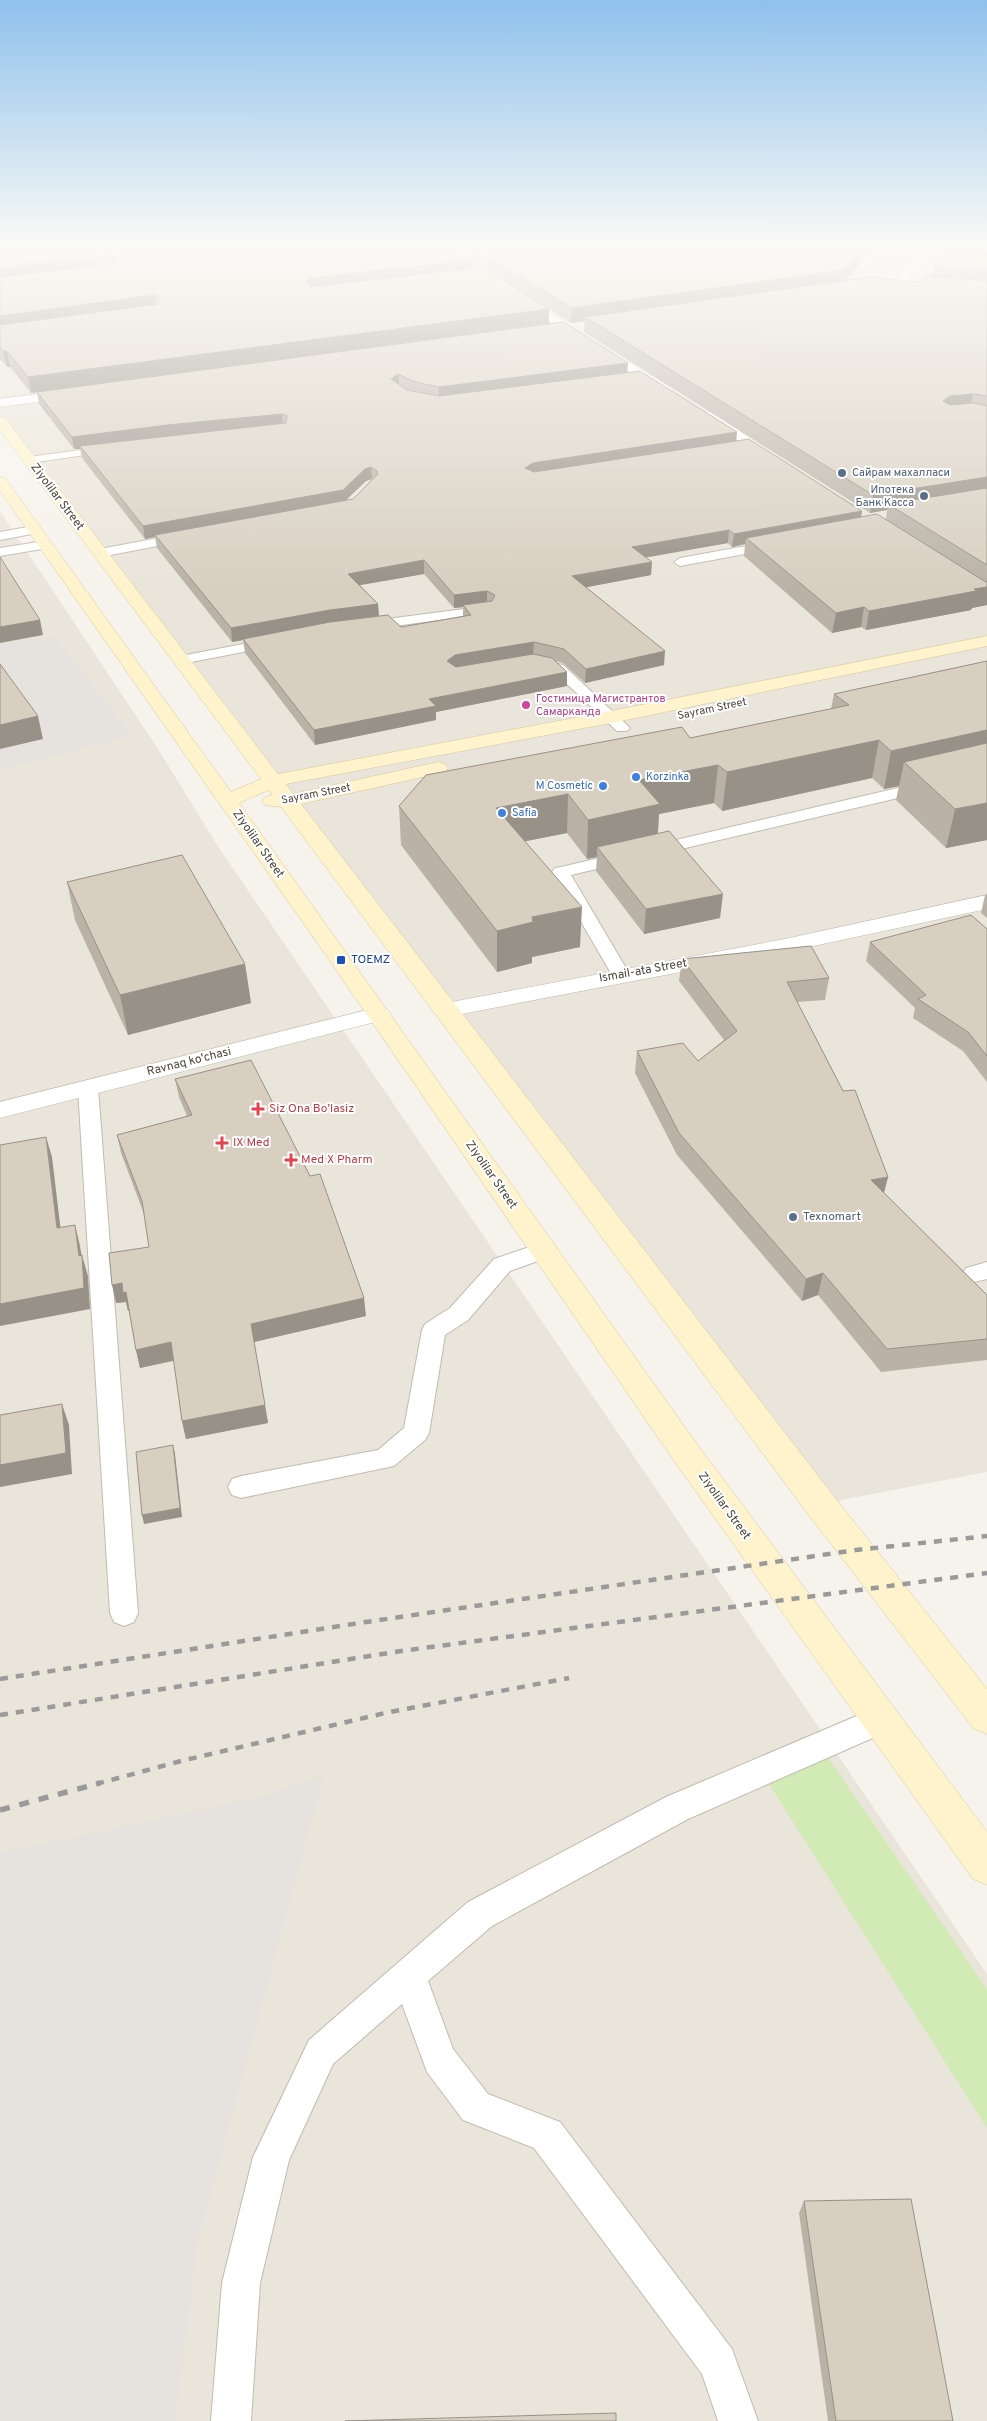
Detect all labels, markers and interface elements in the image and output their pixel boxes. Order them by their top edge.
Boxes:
street label: Ziyolilar Street [26,460,88,534]
place label: Сайрам махалласи [852,466,950,480]
marker: Сайрам махалласи [836,467,848,479]
place label: Ипотека Банк Касса [855,483,914,510]
marker: Ипотека Банк Касса [918,490,930,502]
place label: Гостиница Магистрантов Самарканда [536,692,666,719]
street label: Sayram Street [676,695,748,723]
marker: Гостиница Магистрантов Самарканда [520,699,532,711]
place label: Korzinka [646,770,689,784]
marker: Korzinka [630,771,642,783]
place label: M Cosmetic [536,779,593,793]
street label: Sayram Street [280,780,352,808]
marker: M Cosmetic [597,780,609,792]
place label: Safia [512,806,537,820]
street label: Ziyolilar Street [228,807,288,881]
marker: Safia [496,807,508,819]
place label: TOEMZ [351,952,390,968]
marker: TOEMZ [335,954,347,966]
street label: Ismail-ata Street [598,955,688,987]
street label: Ravnaq ko'chasi [145,1044,233,1080]
place label: Siz Ona Bo’lasiz [269,1101,354,1117]
marker: Siz Ona Bo’lasiz [251,1102,265,1116]
place label: IX Med [233,1135,270,1151]
marker: IX Med [215,1136,229,1150]
street label: Ziyolilar Street [461,1138,521,1212]
place label: Med X Pharm [301,1152,373,1168]
marker: Med X Pharm [285,1154,297,1166]
place label: Texnomart [803,1209,861,1225]
marker: Texnomart [787,1211,799,1223]
street label: Ziyolilar Street [694,1469,754,1543]

